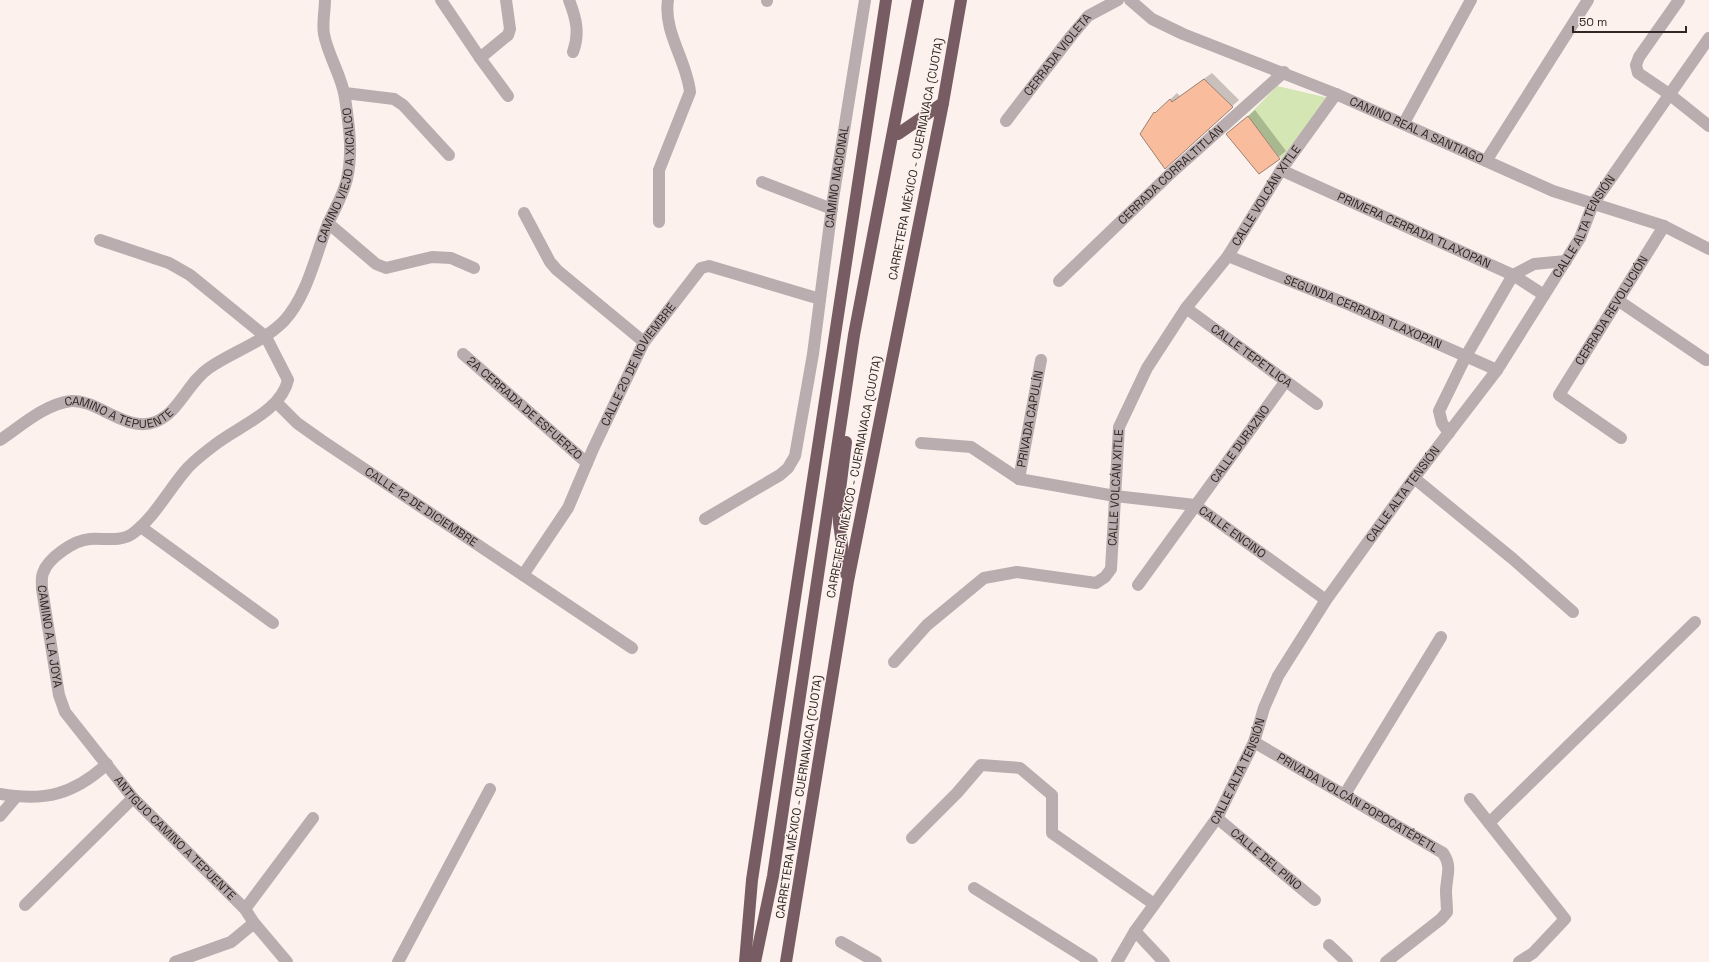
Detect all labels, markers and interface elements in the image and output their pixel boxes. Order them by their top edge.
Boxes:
scale bar [1573,8,1686,34]
street label: CERRADA VIOLETA [1020,10,1095,99]
text: 50 m [1579,14,1607,30]
street label: CARRETERA MÉXICO - CUERNAVACA (CUOTA) [885,36,947,282]
street label: CAMINO REAL A SANTIAGO [1347,93,1486,167]
street label: CAMINO VIEJO A XICALCO [313,106,358,245]
street label: CERRADA CORRALTITLÁN [1114,122,1227,228]
street label: CAMINO NACIONAL [821,124,853,229]
street label: CALLE VOLCÁN XITLE [1228,142,1305,249]
street label: CALLE ALTA TENSIÓN [1549,172,1619,281]
street label: PRIMERA CERRADA TLAXOPAN [1335,189,1493,272]
street label: CERRADA REVOLUCIÓN [1571,253,1652,368]
street label: SEGUNDA CERRADA TLAXOPAN [1282,271,1444,353]
street label: CALLE 20 DE NOVIEMBRE [597,299,679,429]
street label: CALLE TEPETLICA [1207,321,1296,391]
street label: 2A CERRADA DE ESFUERZO [463,353,586,463]
street label: CARRETERA MÉXICO - CUERNAVACA (CUOTA) [823,354,885,600]
street label: PRIVADA CAPULÍN [1013,369,1047,469]
street label: CAMINO A TEPUENTE [63,393,177,432]
street label: CALLE DURAZNO [1207,402,1274,486]
street label: CALLE VOLCÁN XITLE [1104,429,1127,547]
street label: CALLE ALTA TENSIÓN [1362,443,1444,545]
street label: CALLE 12 DE DICIEMBRE [362,463,481,550]
street label: CALLE ENCINO [1195,502,1269,562]
street label: CAMINO A LA JOYA [34,585,66,689]
street label: CARRETERA MÉXICO - CUERNAVACA (CUOTA) [772,674,826,920]
street label: CALLE ALTA TENSIÓN [1207,716,1269,828]
street label: PRIVADA VOLCÁN POPOCATÉPETL [1274,749,1441,857]
street label: ANTIGUO CAMINO A TEPUENTE [111,773,240,904]
street label: CALLE DEL PINO [1227,825,1305,894]

